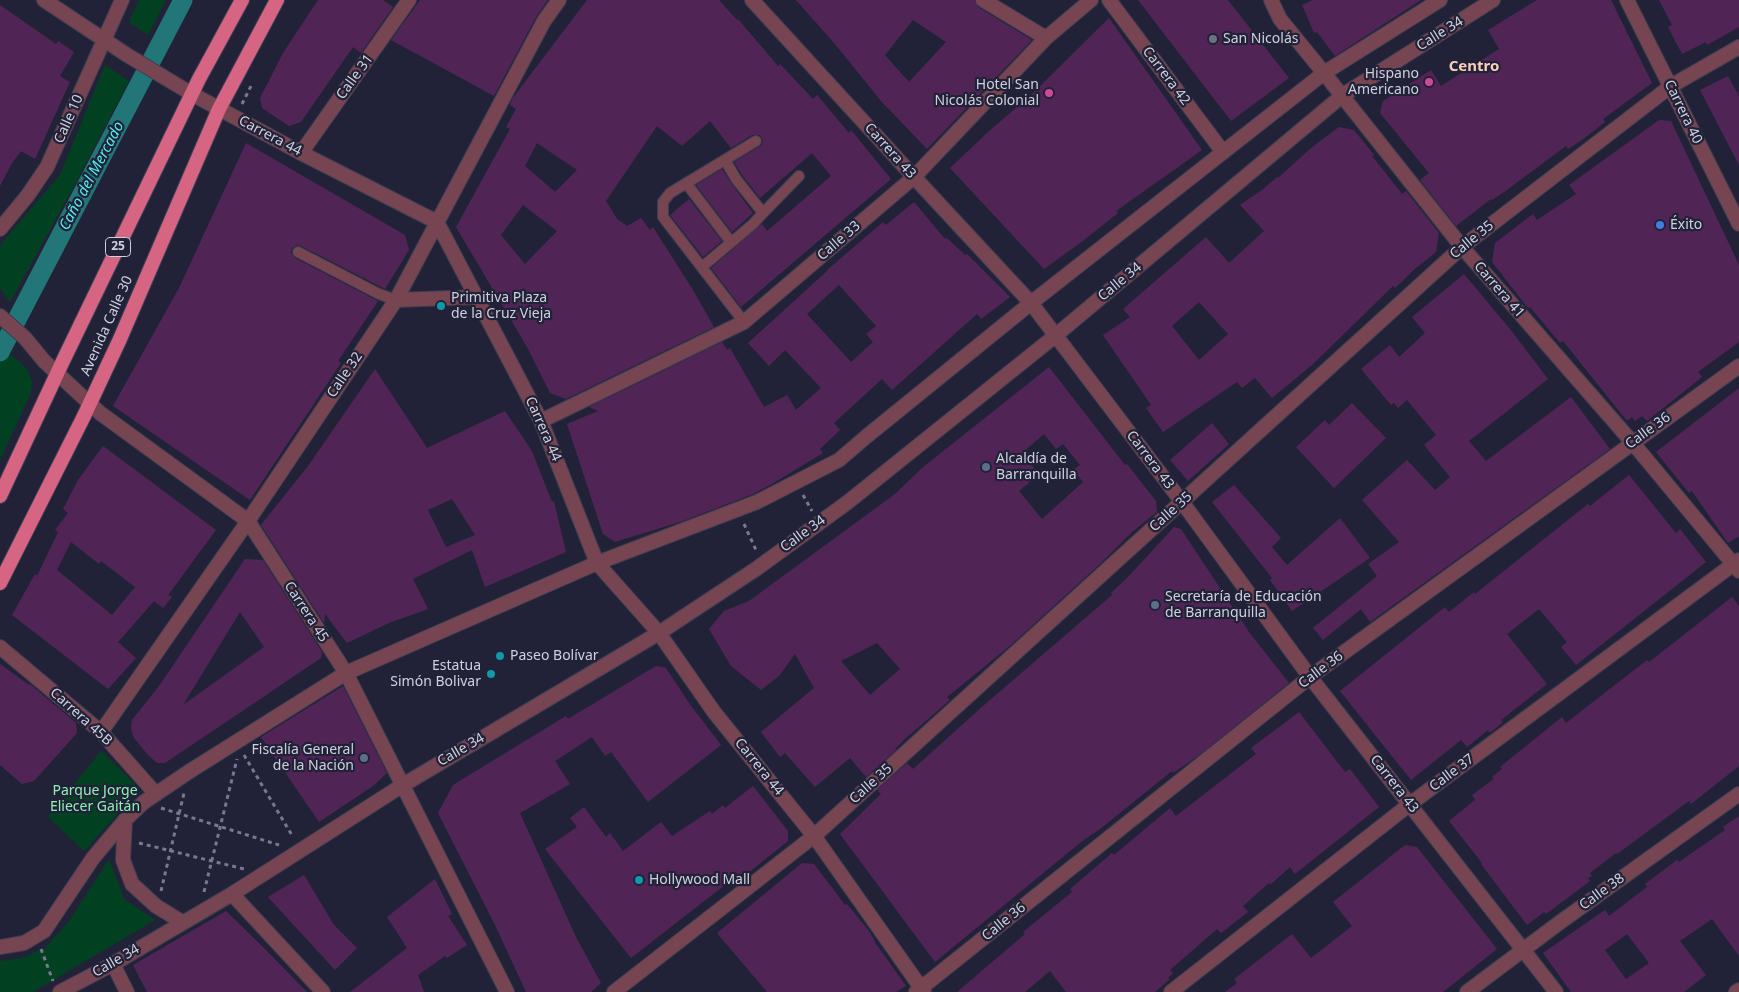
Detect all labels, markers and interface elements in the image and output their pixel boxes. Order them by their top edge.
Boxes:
street label: Calle 34 [1414,13,1466,55]
place label: San Nicolás [1223,31,1298,47]
marker: San Nicolás [1207,33,1219,45]
street label: Carrera 42 [1139,43,1193,109]
street label: Calle 31 [333,51,377,103]
district label: Centro [1449,58,1499,76]
place label: Hispano Americano [1348,66,1419,98]
marker: Hispano Americano [1423,76,1435,88]
place label: Hotel San Nicolás Colonial [935,77,1039,110]
street label: Carrera 40 [1660,77,1706,147]
marker: Hotel San Nicolás Colonial [1043,87,1055,99]
street label: Calle 10 [51,92,87,146]
street label: Carrera 44 [236,112,304,160]
water label: Caño del Mercado [56,119,128,233]
street label: Carrera 43 [861,120,919,182]
street label: Calle 35 [1447,217,1497,263]
place label: Éxito [1670,217,1702,233]
street label: Calle 33 [814,218,864,264]
marker: Éxito [1654,219,1666,231]
road number: 25 [106,238,130,256]
street label: Carrera 41 [1470,258,1528,322]
street label: Calle 34 [1095,259,1145,305]
street label: Avenida Calle 30 [77,273,137,379]
place label: Primitiva Plaza de la Cruz Vieja [451,290,551,322]
marker: Primitiva Plaza de la Cruz Vieja [435,300,447,312]
street label: Calle 32 [324,349,366,401]
street label: Carrera 44 [521,394,565,464]
street label: Calle 36 [1622,409,1674,453]
street label: Carrera 43 [1123,427,1177,493]
place label: Alcaldía de Barranquilla [996,451,1077,484]
marker: Alcaldía de Barranquilla [980,461,992,473]
street label: Calle 35 [1146,489,1196,535]
street label: Calle 34 [777,512,829,556]
street label: Carrera 45 [280,579,332,645]
place label: Secretaría de Educación de Barranquilla [1165,589,1322,622]
marker: Secretaría de Educación de Barranquilla [1149,599,1161,611]
place label: Paseo Bolívar [510,648,599,664]
street label: Calle 36 [1295,648,1347,692]
marker: Paseo Bolívar [494,650,506,662]
place label: Estatua Simón Bolivar [390,658,481,690]
marker: Estatua Simón Bolivar [485,668,497,680]
street label: Carrera 45B [46,685,116,749]
street label: Calle 34 [435,730,487,770]
street label: Carrera 44 [731,735,787,799]
place label: Fiscalía General de la Nación [252,742,354,774]
street label: Calle 37 [1426,751,1478,795]
marker: Fiscalía General de la Nación [358,752,370,764]
street label: Carrera 43 [1366,752,1422,816]
street label: Calle 35 [846,761,896,807]
park label: Parque Jorge Eliecer Gaitán [50,783,140,816]
street label: Calle 38 [1576,870,1628,914]
place label: Hollywood Mall [649,872,750,888]
marker: Hollywood Mall [633,874,645,886]
street label: Calle 36 [979,899,1029,945]
street label: Calle 34 [90,941,142,981]

